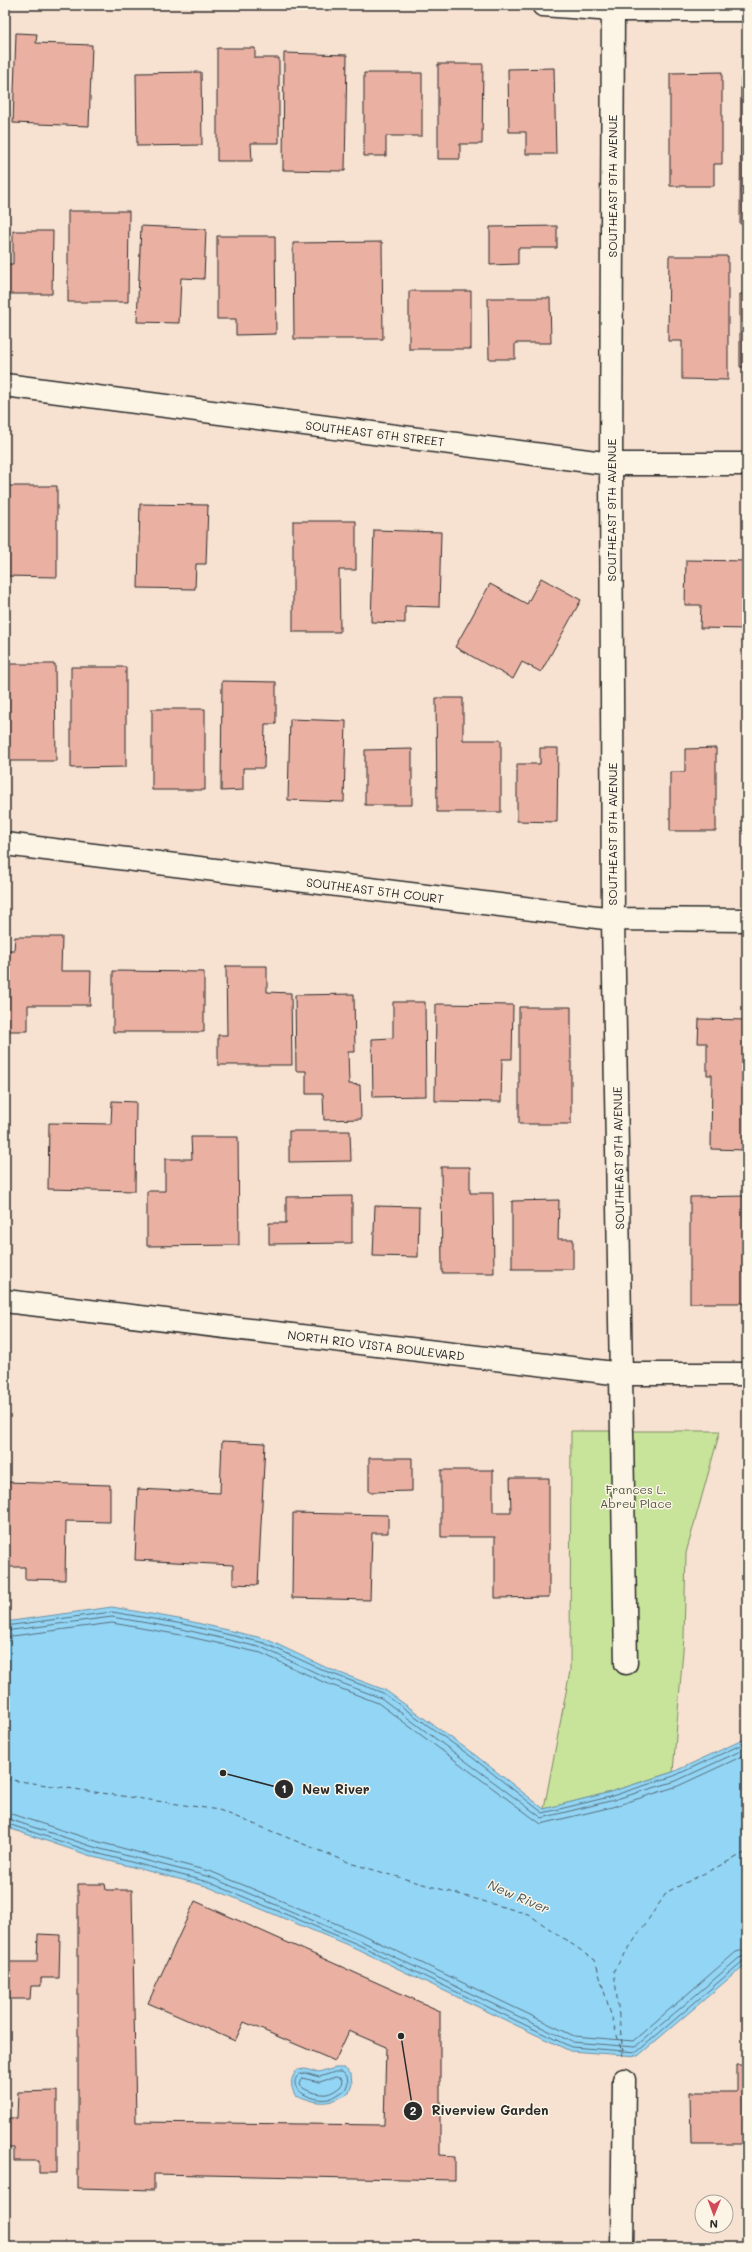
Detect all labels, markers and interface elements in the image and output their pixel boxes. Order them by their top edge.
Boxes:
street label: SOUTHEAST 9TH AVENUE [604,114,620,257]
street label: SOUTHEAST 6TH STREET [305,417,446,450]
street label: SOUTHEAST 9TH AVENUE [603,438,619,581]
street label: SOUTHEAST 9TH AVENUE [604,762,620,905]
street label: SOUTHEAST 5TH COURT [305,874,445,906]
street label: SOUTHEAST 9TH AVENUE [609,1086,627,1230]
street label: NORTH RIO VISTA BOULEVARD [287,1326,465,1364]
park label: Frances L. Abreu Place [600,1481,672,1511]
callout: New River [274,1777,378,1802]
text: 1 [281,1780,287,1796]
text: New River [302,1780,370,1797]
water label: New River [485,1875,553,1917]
callout: Riverview Garden [403,2098,556,2123]
text: Riverview Garden [431,2101,549,2118]
text: 2 [410,2102,417,2118]
north arrow [694,2194,734,2234]
text: N [710,2217,718,2232]

